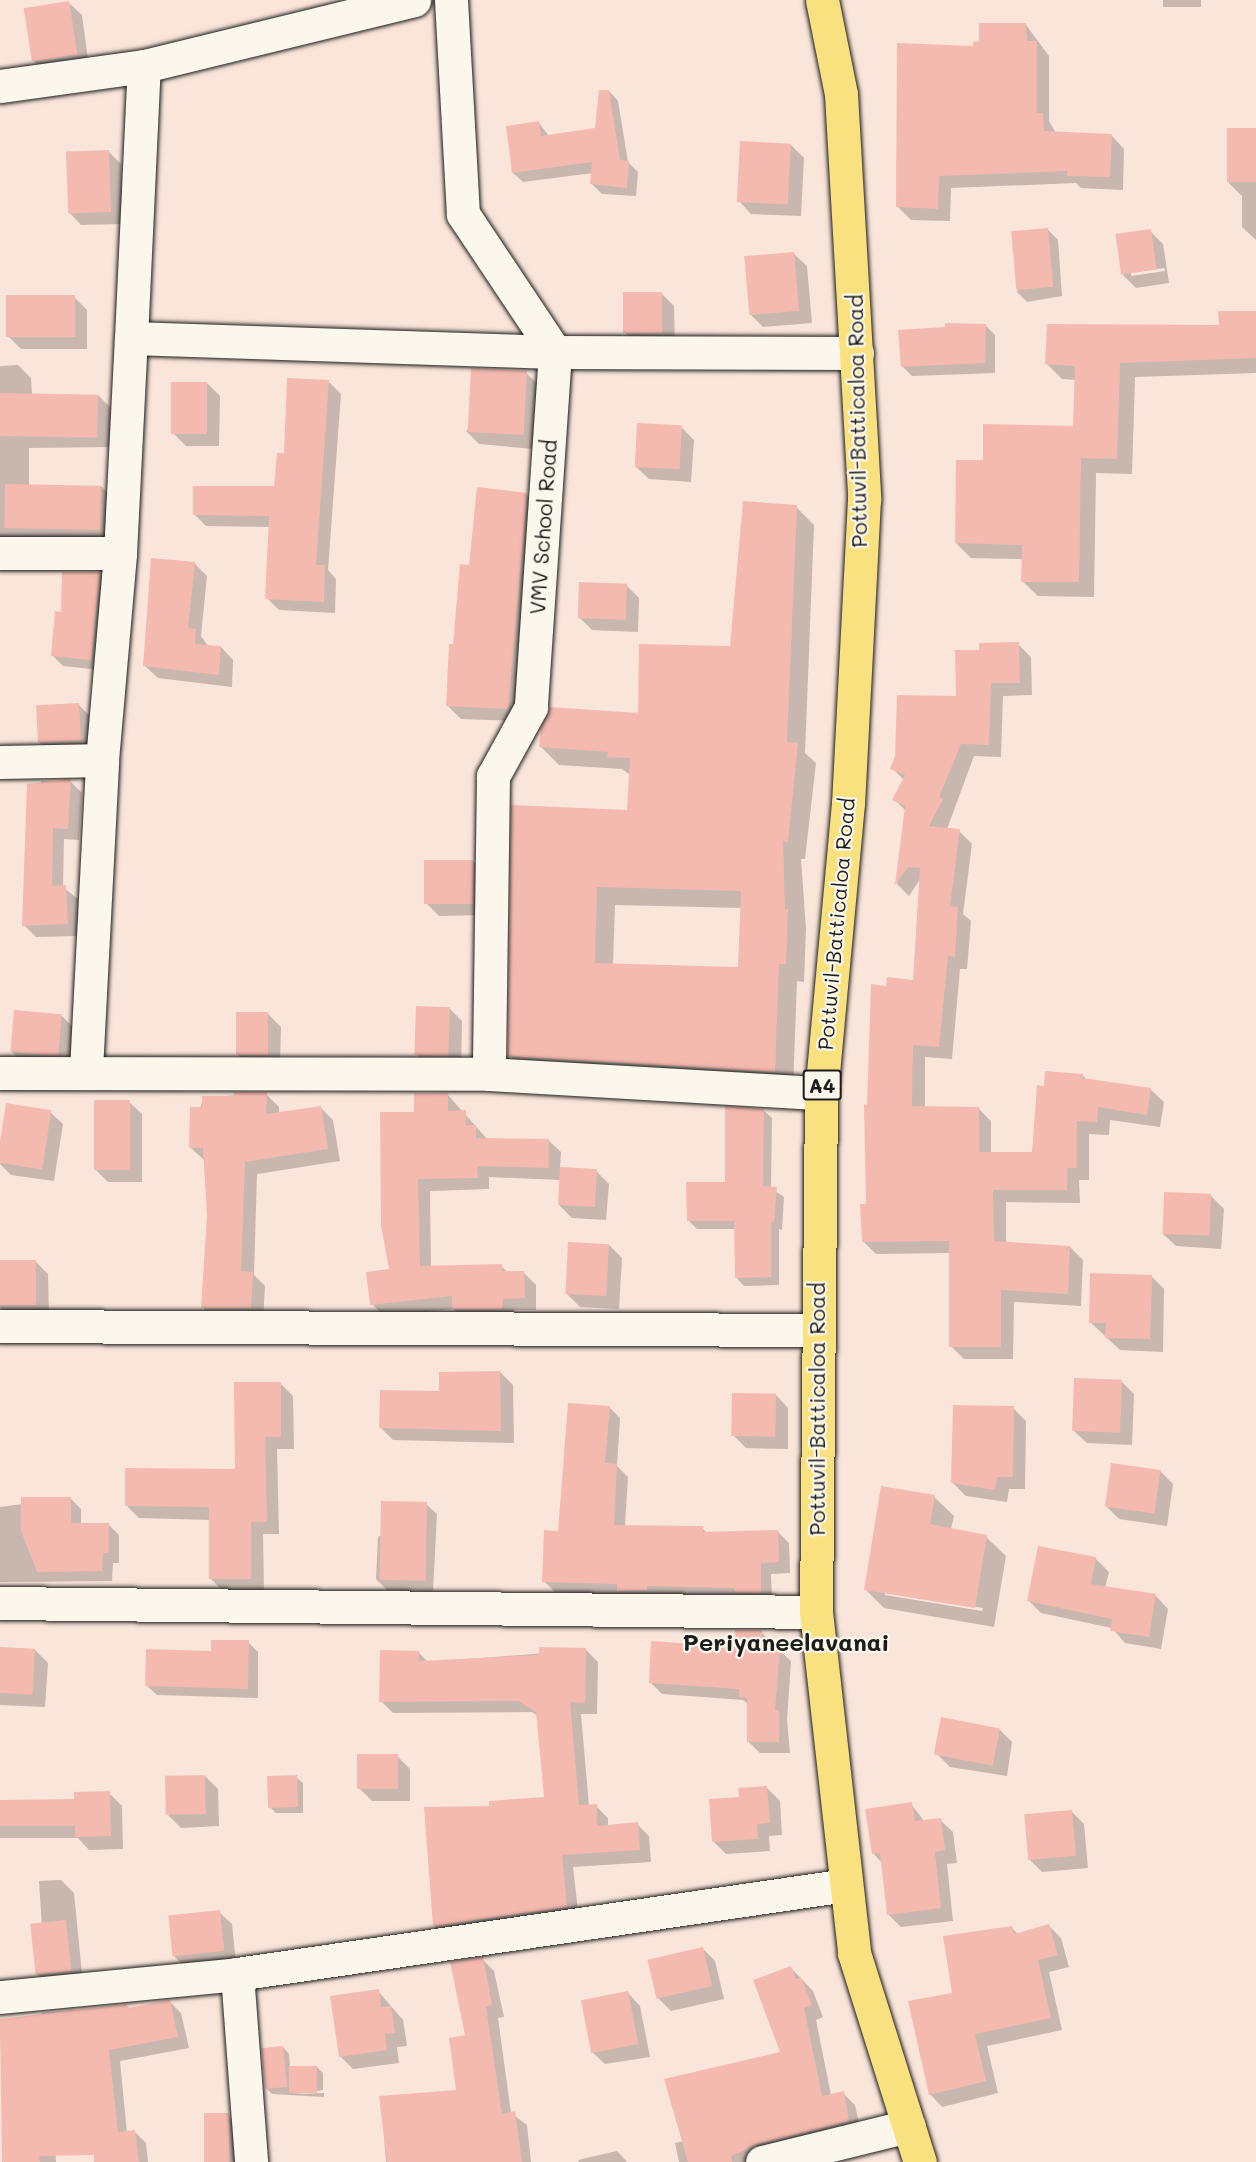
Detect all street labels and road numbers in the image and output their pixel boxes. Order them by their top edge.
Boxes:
street label: Pottuvil-Batticaloa Road [842,294,872,548]
street label: VMV School Road [524,438,562,616]
street label: Pottuvil-Batticaloa Road [812,797,860,1051]
road number: A4 [802,1068,842,1102]
street label: Pottuvil-Batticaloa Road [804,1282,830,1536]

